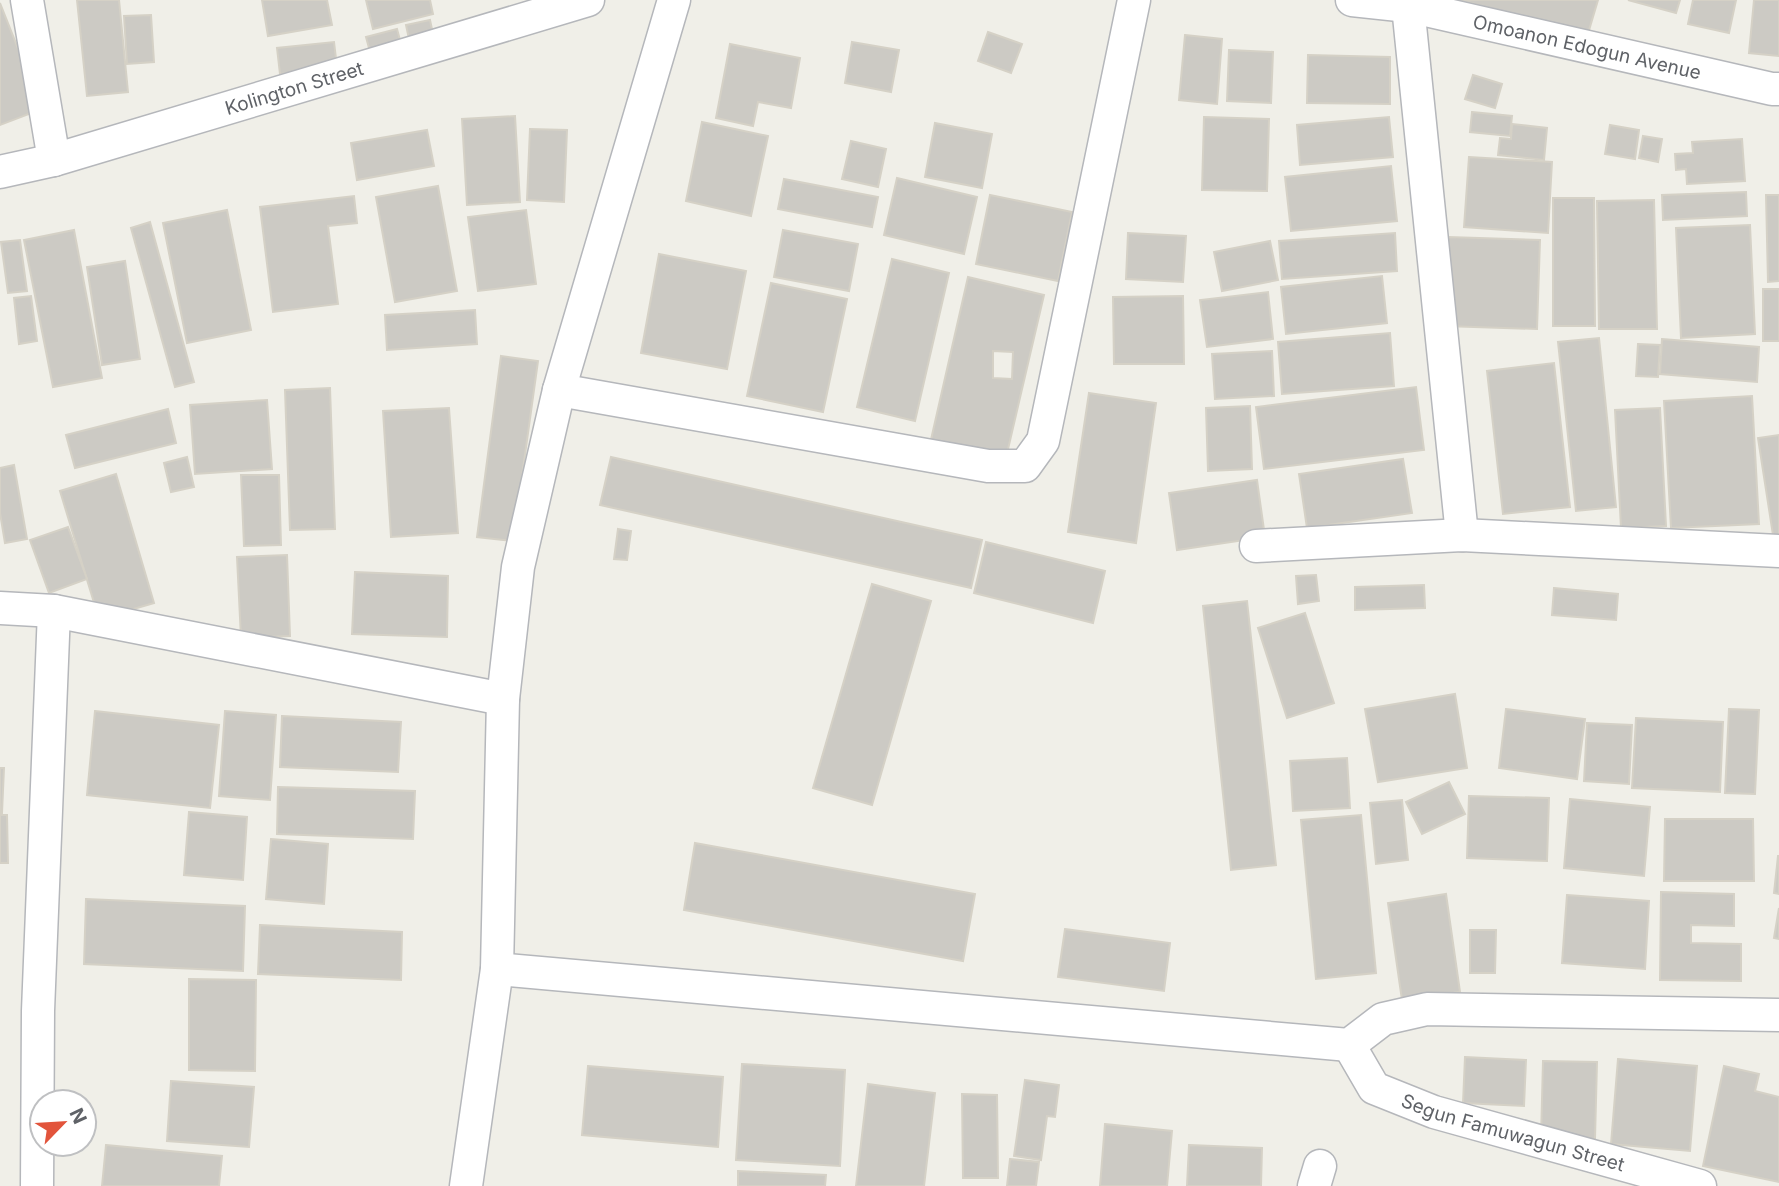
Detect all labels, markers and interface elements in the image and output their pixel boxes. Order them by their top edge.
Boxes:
street label: Omoanon Edogun Avenue [1471,10,1703,84]
street label: Kolington Street [222,57,366,120]
north arrow [28,1088,98,1158]
street label: Segun Famuwagun Street [1398,1089,1627,1176]
text: N [64,1105,91,1127]

